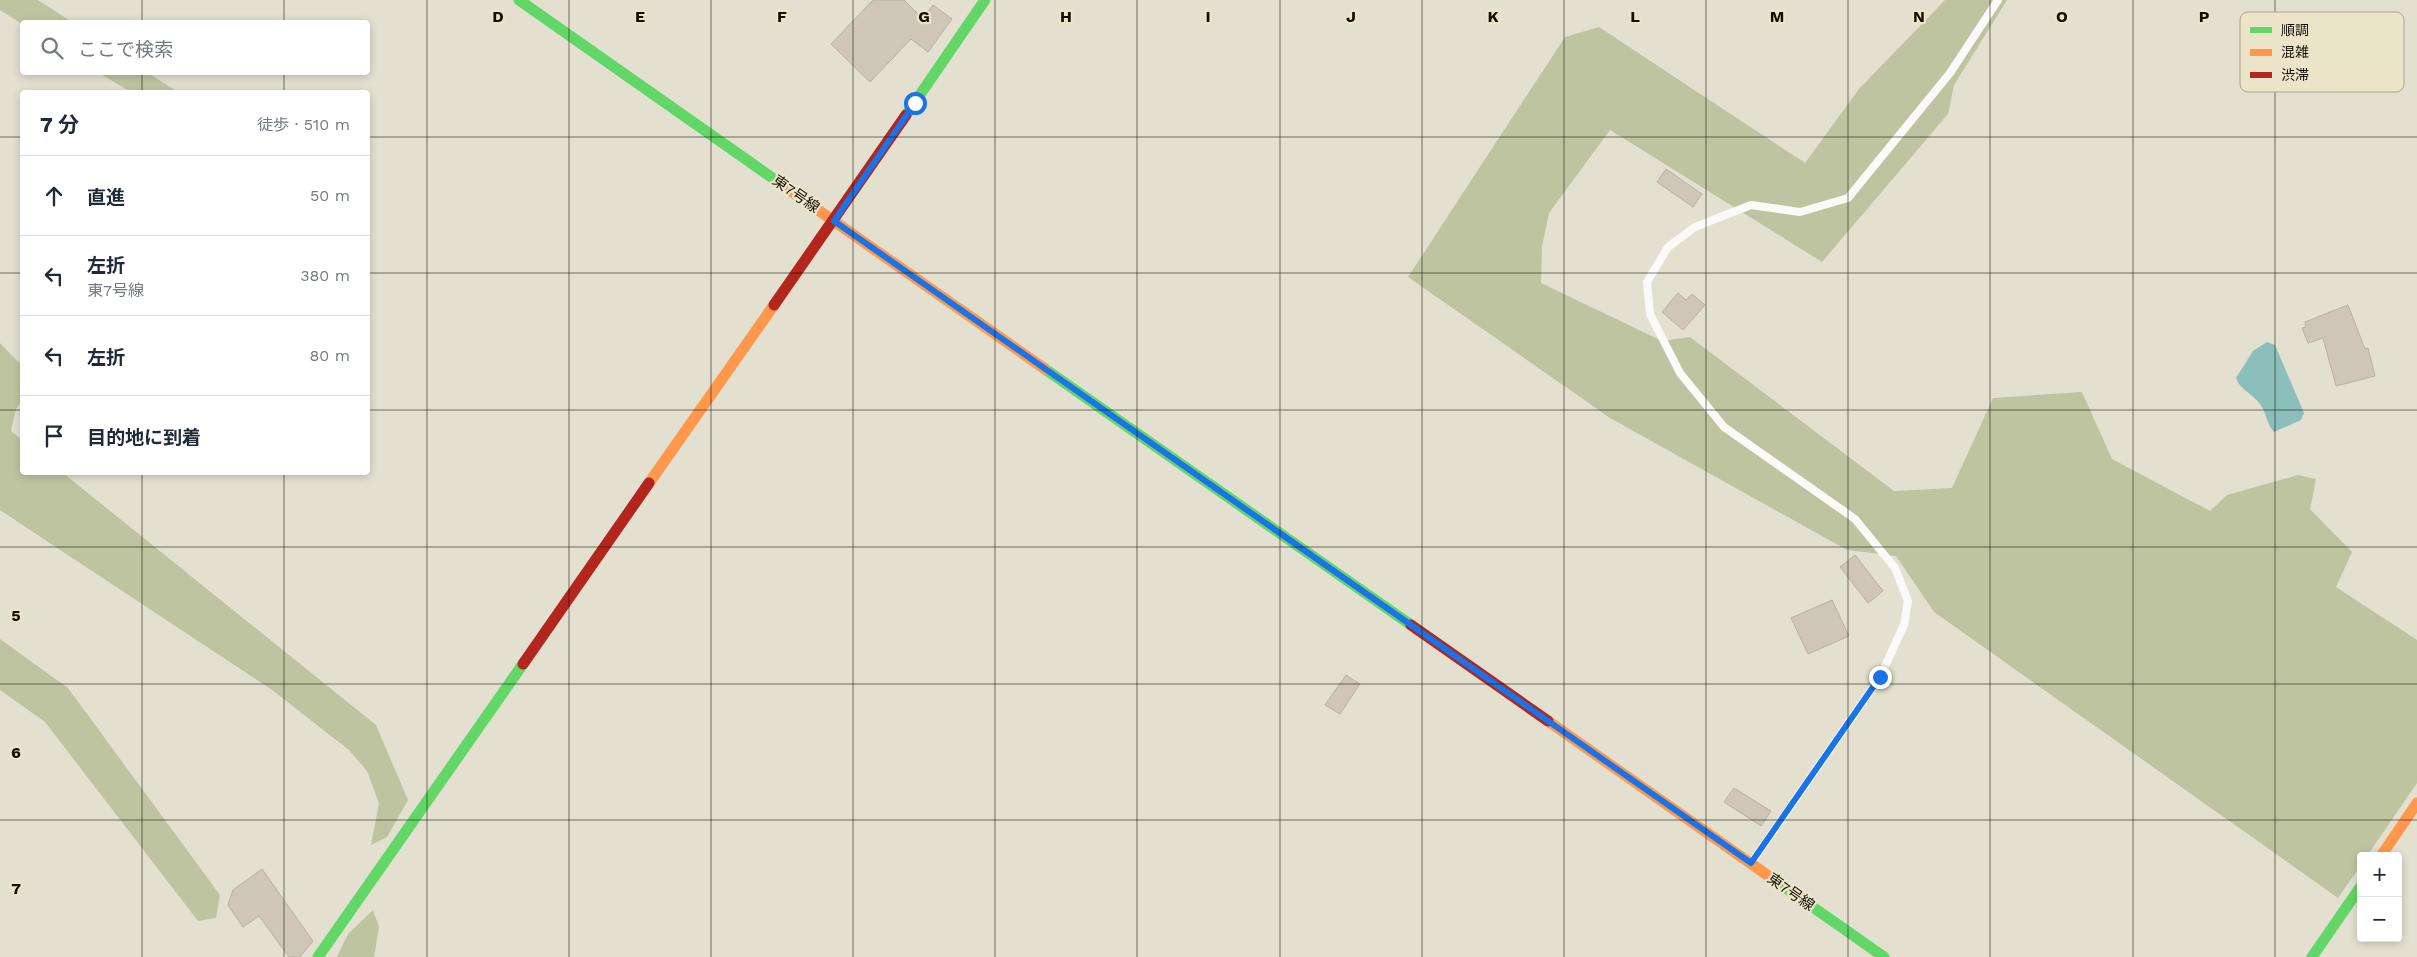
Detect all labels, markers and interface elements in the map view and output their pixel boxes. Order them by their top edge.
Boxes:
text: D [492,7,504,26]
text: E [635,7,645,26]
text: F [777,7,787,26]
text: G [918,7,930,26]
text: H [1060,7,1072,26]
text: I [1205,7,1211,26]
text: J [1346,7,1356,26]
text: K [1487,7,1499,26]
text: L [1630,7,1640,26]
text: M [1770,7,1784,26]
text: N [1913,7,1925,26]
text: O [2056,7,2068,26]
text: P [2199,7,2210,26]
legend [2240,12,2404,92]
search box [20,20,370,75]
text: 順調 [2281,22,2309,38]
icon: search [38,34,66,62]
text: ここで検索 [78,38,173,61]
text: 混雑 [2281,44,2309,60]
text: 渋滞 [2281,67,2309,83]
route start [904,92,927,115]
text: 7 分 [40,112,79,137]
text: 徒歩 · 510 m [257,115,350,134]
street label: 東7号線 [769,171,823,217]
icon: ahead [40,182,68,210]
text: 直進 [87,186,125,209]
text: 50 m [310,186,350,205]
text: 左折 [87,254,125,277]
icon: left [40,262,68,290]
text: 380 m [300,266,350,285]
text: 東7号線 [87,281,144,300]
icon: left [40,342,68,370]
text: 左折 [87,346,125,369]
text: 80 m [309,346,350,365]
icon: arrive [40,422,68,450]
text: 目的地に到着 [87,426,201,449]
text: 5 [11,606,21,625]
route end [1869,666,1892,689]
text: 6 [11,743,21,762]
map controls [2357,852,2402,942]
button: + [2357,852,2402,897]
street label: 東7号線 [1764,869,1818,915]
text: 7 [11,879,21,898]
button: − [2357,897,2402,942]

